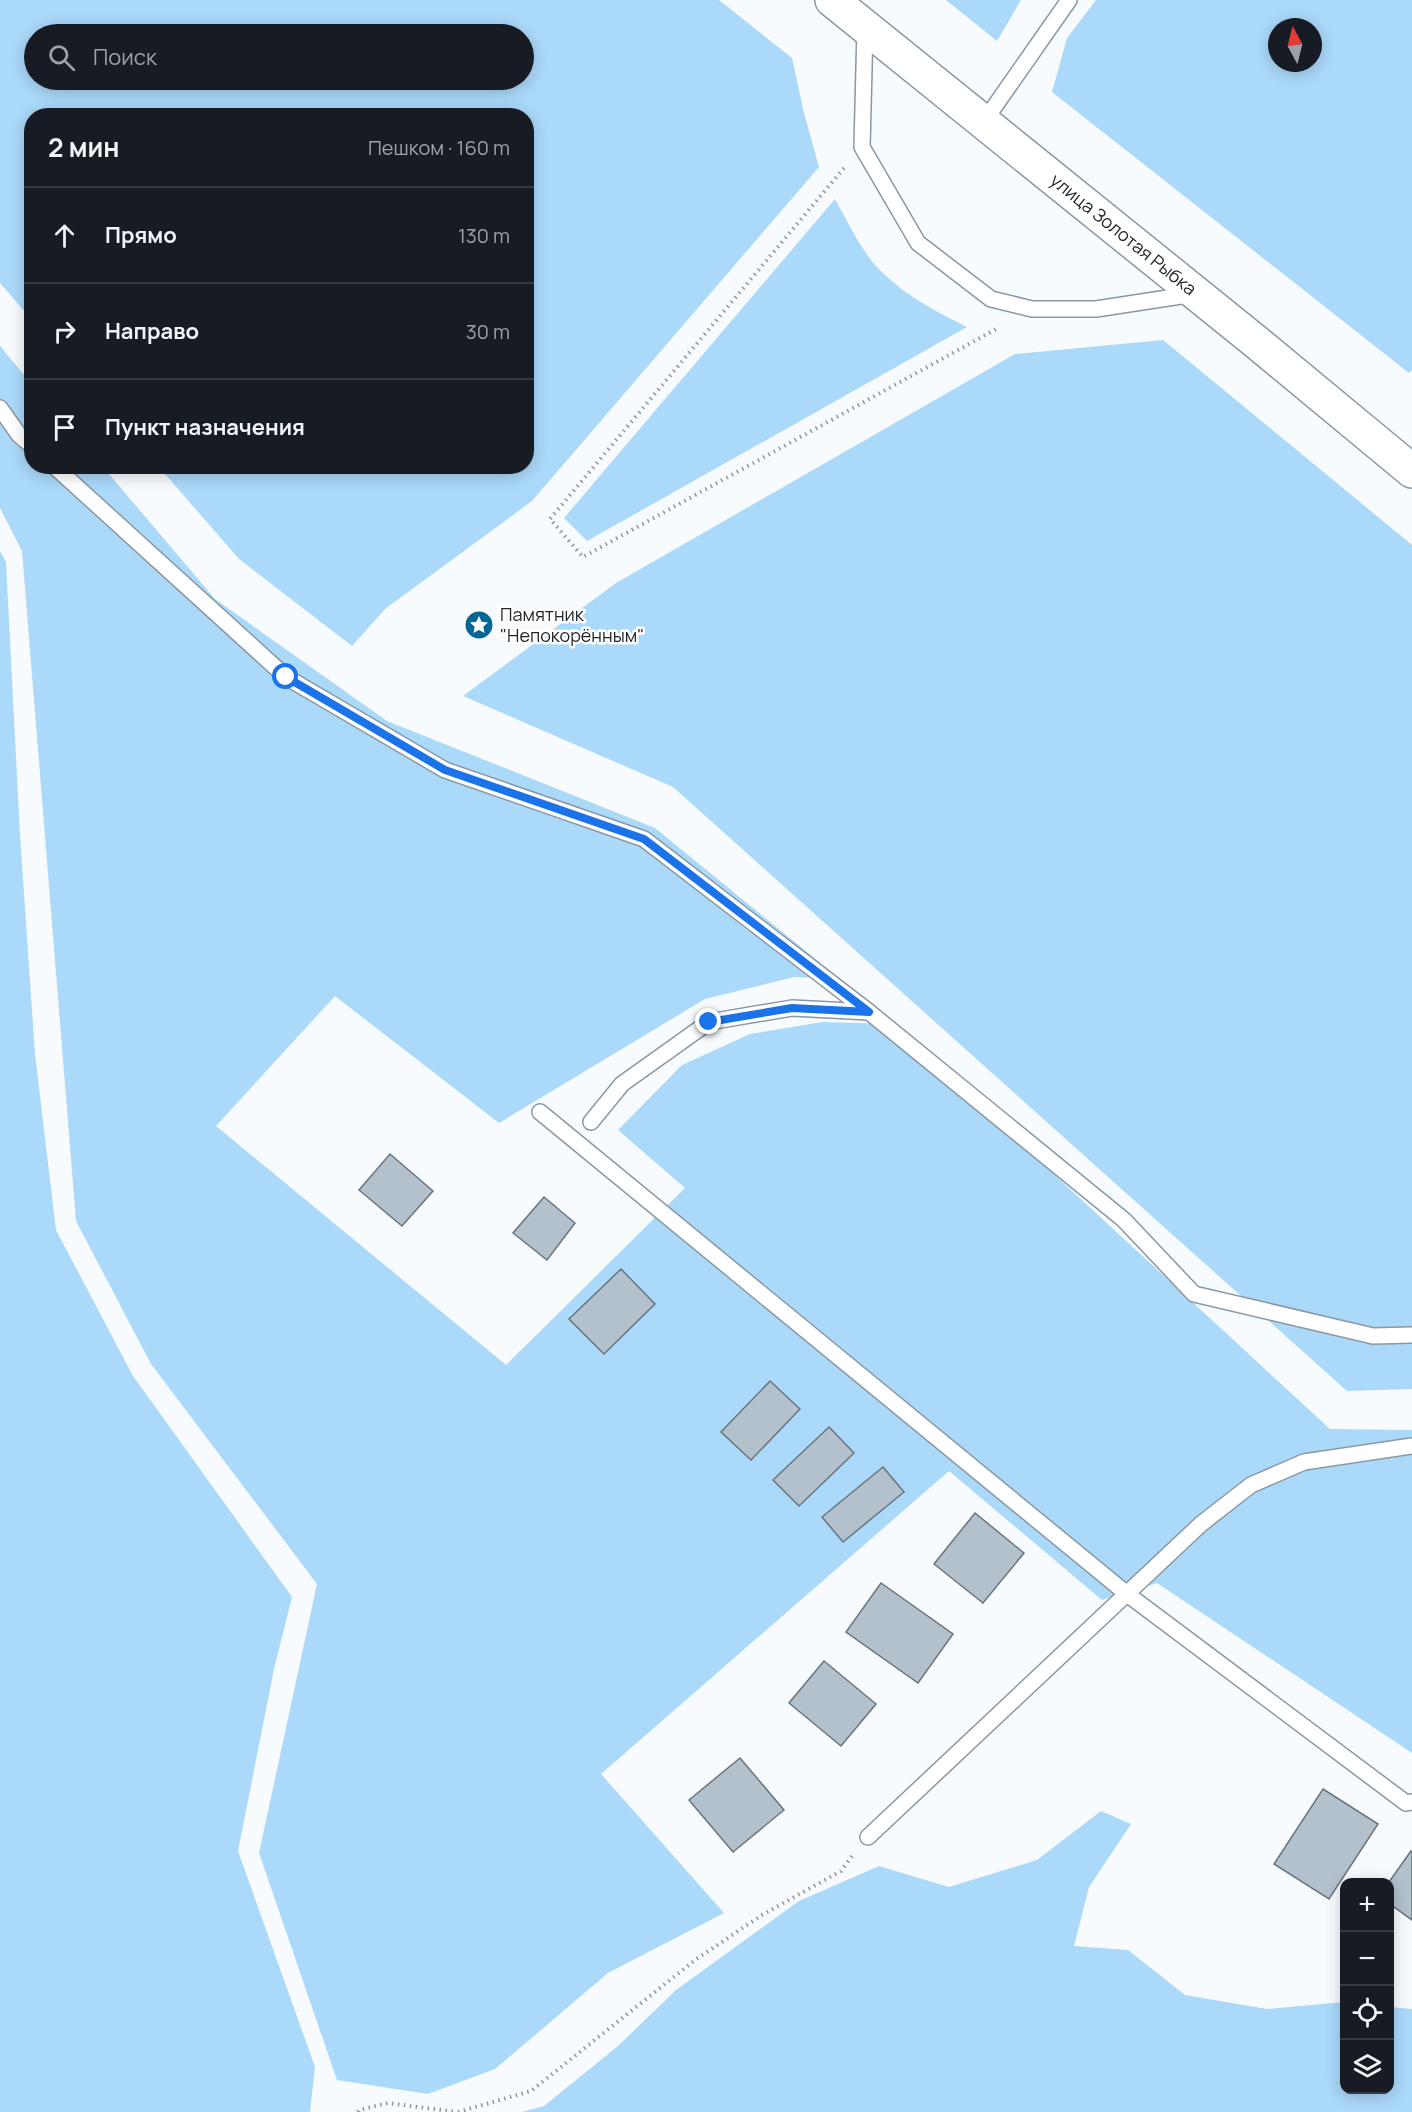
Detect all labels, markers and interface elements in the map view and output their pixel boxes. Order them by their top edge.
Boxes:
north arrow [1268,18,1322,72]
search box [24,24,534,90]
icon: search [45,41,78,74]
text: Поиск [93,42,157,72]
text: 2 мин [48,129,120,165]
text: Пешком · 160 m [368,134,510,161]
street label: улица Золотая Рыбка [1046,168,1202,300]
icon: ahead [48,219,81,252]
text: Прямо [105,220,177,250]
text: 130 m [458,222,510,249]
icon: right [48,315,81,348]
text: Направо [105,316,199,346]
text: 30 m [466,318,510,345]
icon: arrive [48,411,81,444]
text: Пункт назначения [105,412,305,442]
place label: Памятник "Непокорённым" [500,602,644,647]
place icon: Памятник "Непокорённым" [463,609,495,641]
route start [272,663,298,689]
route end [695,1008,721,1034]
map controls [1340,1878,1394,2094]
button: + [1340,1878,1394,1932]
button: − [1340,1932,1394,1986]
button: locate [1340,1986,1394,2040]
button: layers [1340,2040,1394,2094]

